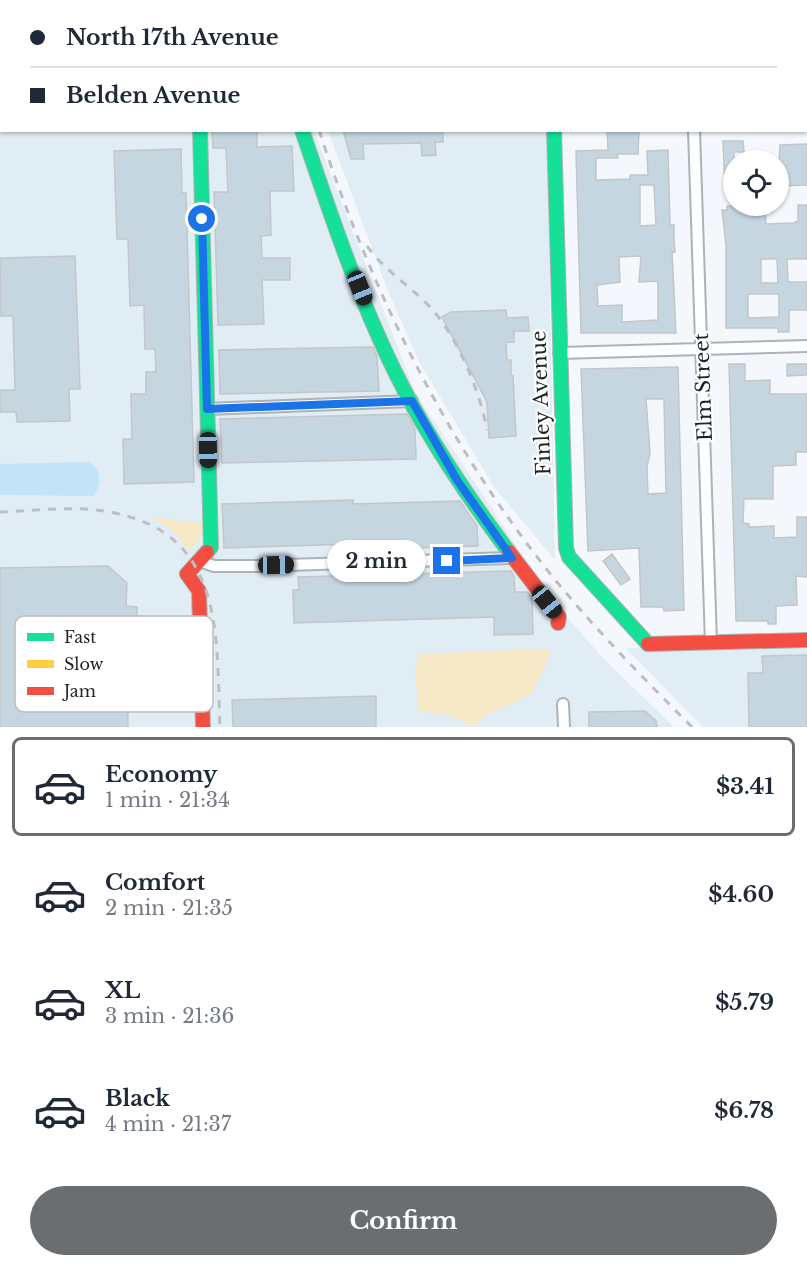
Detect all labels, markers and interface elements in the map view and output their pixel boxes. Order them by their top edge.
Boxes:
text: North 17th Avenue [66,24,279,51]
text: Belden Avenue [66,82,240,109]
map controls [723,150,789,216]
button: locate [723,150,789,216]
route start [188,205,215,232]
car [345,268,375,308]
street label: Finley Avenue [526,330,556,476]
street label: Elm Street [689,332,717,442]
car [199,432,217,468]
callout: 2 min [327,540,426,582]
route end [433,547,460,574]
text: 2 min [345,549,408,573]
car [258,556,294,574]
car [529,582,565,622]
legend [15,616,213,712]
text: Fast [64,627,96,647]
text: Slow [64,654,104,674]
text: Jam [62,681,96,701]
icon: car [33,760,87,814]
text: Economy [105,761,217,788]
text: $3.41 [716,773,774,800]
text: 1 min · 21:34 [105,788,230,812]
icon: car [33,868,87,922]
text: Comfort [105,869,205,896]
text: $4.60 [708,881,774,908]
text: 2 min · 21:35 [105,896,233,920]
icon: car [33,976,87,1030]
text: XL [105,977,140,1004]
text: $5.79 [715,989,774,1016]
text: 3 min · 21:36 [105,1004,234,1028]
icon: car [33,1084,87,1138]
text: Black [105,1085,170,1112]
text: $6.78 [714,1097,774,1124]
text: 4 min · 21:37 [105,1112,231,1136]
button: Confirm [30,1186,777,1255]

